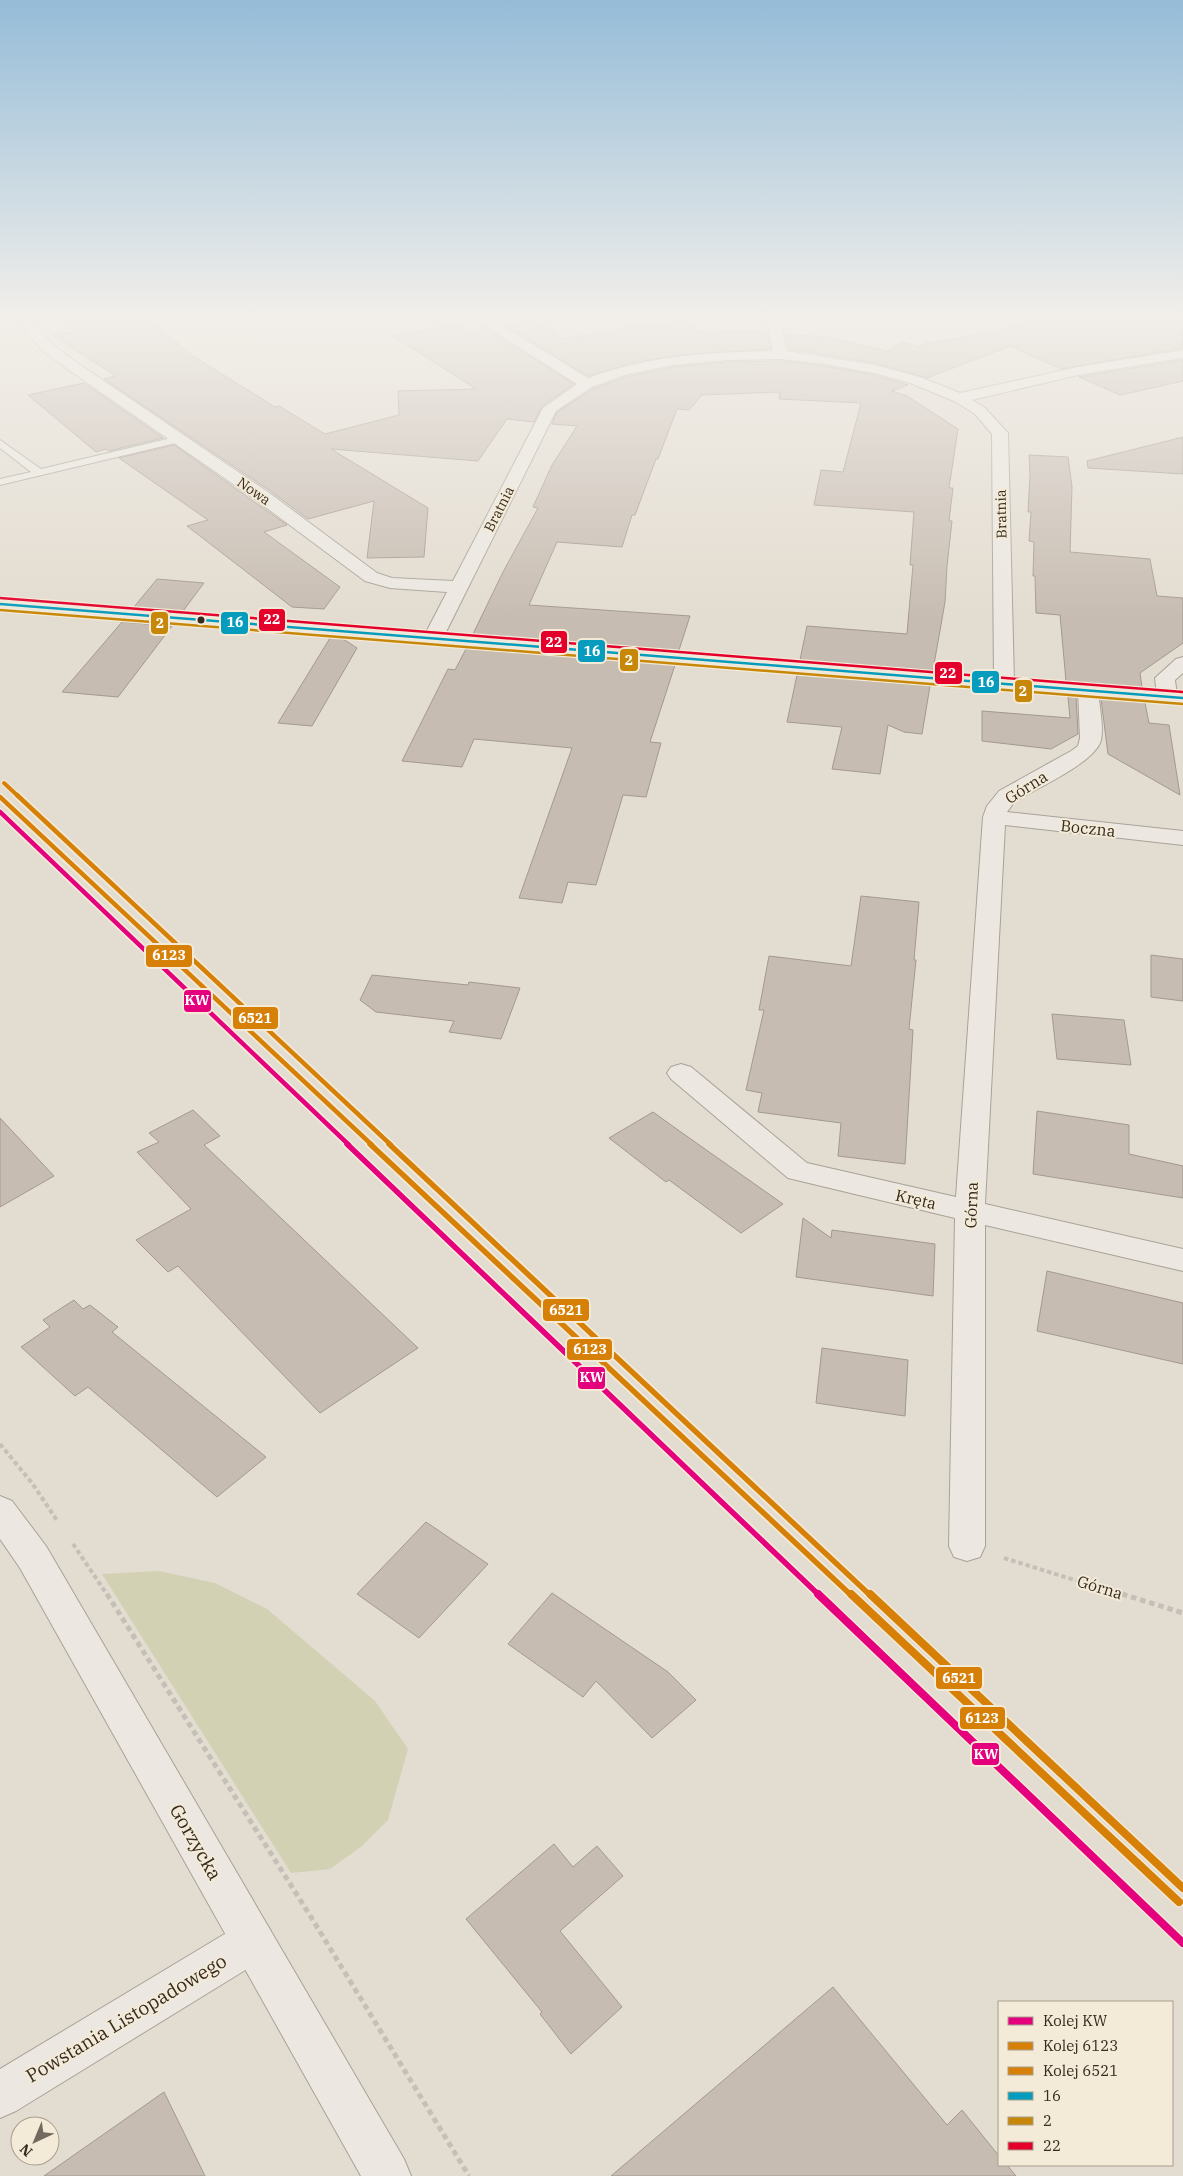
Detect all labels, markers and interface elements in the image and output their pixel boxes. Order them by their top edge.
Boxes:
street label: Nowa [234,473,275,509]
street label: Bratnia [480,483,518,535]
street label: Bratnia [992,489,1010,539]
line badge: 22 [258,608,286,632]
text: 22 [264,610,280,628]
line badge: 2 [150,611,169,635]
line badge: 16 [220,611,249,635]
text: 16 [227,613,243,631]
text: 2 [156,614,164,632]
unlabelled marker [196,615,206,625]
line badge: 22 [540,630,568,654]
text: 22 [546,633,562,651]
line badge: 16 [577,639,606,663]
text: 16 [584,642,600,660]
line badge: 2 [619,648,639,672]
text: 2 [625,651,633,669]
line badge: 22 [934,661,963,685]
text: 22 [940,664,956,682]
line badge: 16 [971,670,1000,694]
text: 16 [978,673,994,691]
line badge: 2 [1014,679,1033,703]
text: 2 [1019,682,1027,700]
street label: Górna [1001,766,1051,808]
street label: Boczna [1059,815,1117,841]
line badge: 6123 [145,944,193,968]
text: 6123 [152,946,186,964]
line badge: KW [183,989,212,1013]
text: KW [185,991,210,1009]
line badge: 6521 [232,1006,279,1030]
text: 6521 [238,1009,272,1027]
street label: Górna [960,1181,982,1229]
street label: Kręta [894,1185,939,1213]
line badge: 6521 [542,1298,590,1322]
text: 6521 [549,1301,583,1319]
line badge: 6123 [566,1338,613,1361]
text: 6123 [573,1340,607,1358]
line badge: KW [577,1366,606,1390]
text: KW [580,1368,605,1386]
street label: Górna [1075,1571,1125,1603]
line badge: 6521 [935,1666,983,1690]
text: 6521 [942,1669,976,1687]
line badge: 6123 [959,1706,1006,1730]
text: 6123 [965,1709,999,1727]
line badge: KW [971,1742,1000,1766]
text: KW [974,1745,999,1763]
street label: Gorzycka [165,1800,227,1884]
street label: Powstania Listopadowego [21,1949,231,2087]
legend [998,2001,1173,2166]
text: Kolej KW [1043,2011,1108,2030]
text: Kolej 6123 [1043,2036,1118,2055]
text: Kolej 6521 [1043,2061,1118,2080]
text: 16 [1043,2086,1061,2105]
text: 2 [1043,2111,1052,2130]
north arrow [10,2116,60,2166]
text: 22 [1043,2136,1061,2155]
text: N [16,2140,36,2161]

